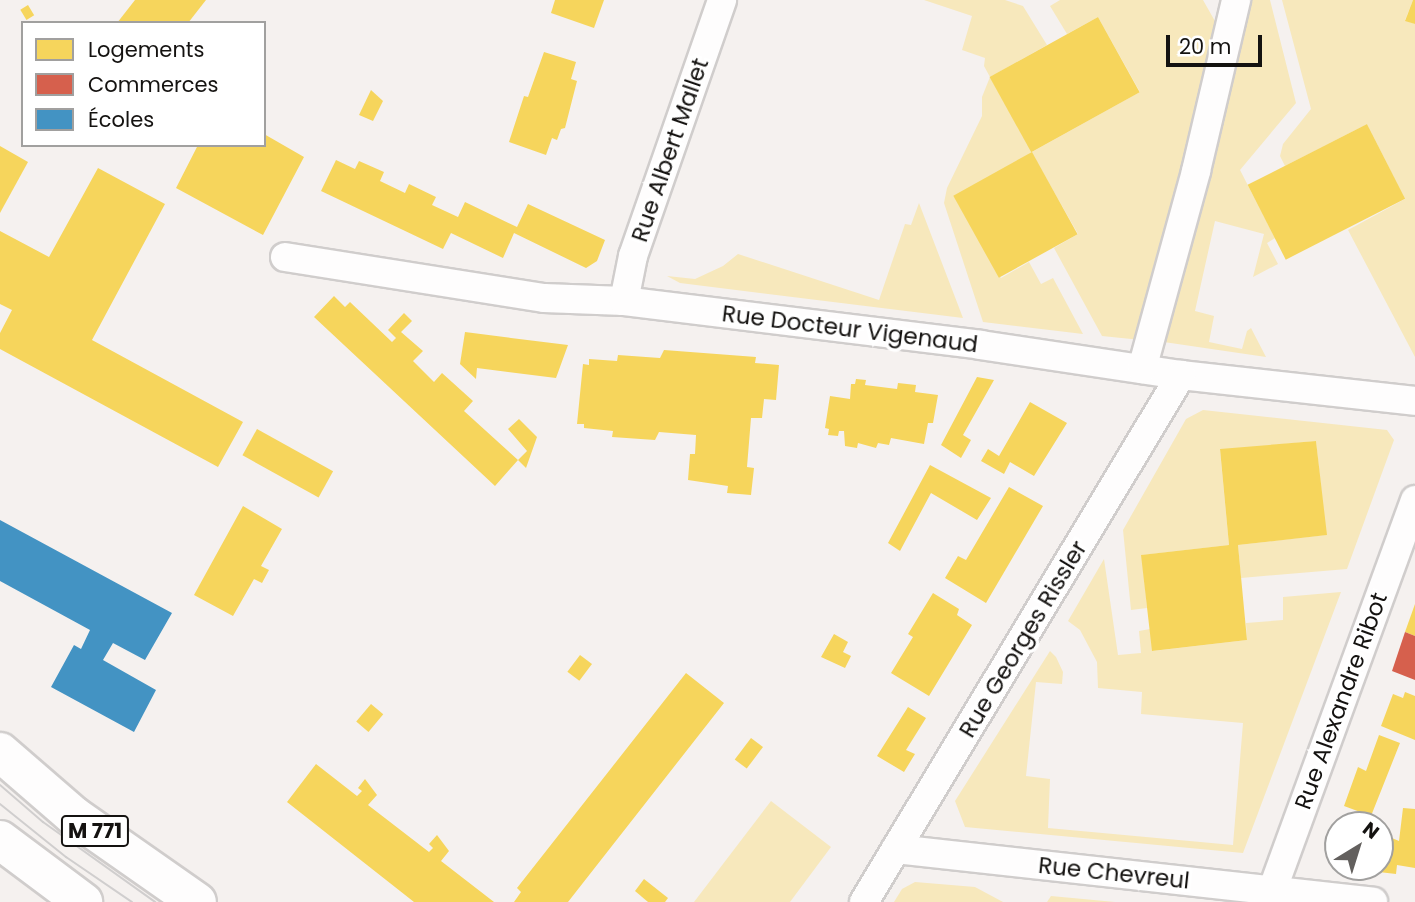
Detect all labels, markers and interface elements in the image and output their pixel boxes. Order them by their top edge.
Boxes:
legend [21,21,266,147]
scale bar [1170,21,1266,65]
text: 20 m [1179,32,1232,61]
text: Logements [88,35,204,64]
street label: Rue Albert Mallet [626,55,714,245]
text: Commerces [88,70,219,99]
text: Écoles [88,105,154,134]
street label: Rue Docteur Vigenaud [720,300,980,358]
street label: Rue Georges Rissler [953,536,1093,742]
street label: Rue Alexandre Ribot [1289,589,1393,813]
north arrow [1324,811,1394,881]
road number: M 771 [60,814,130,848]
text: N [1357,816,1385,846]
street label: Rue Chevreul [1037,851,1191,895]

